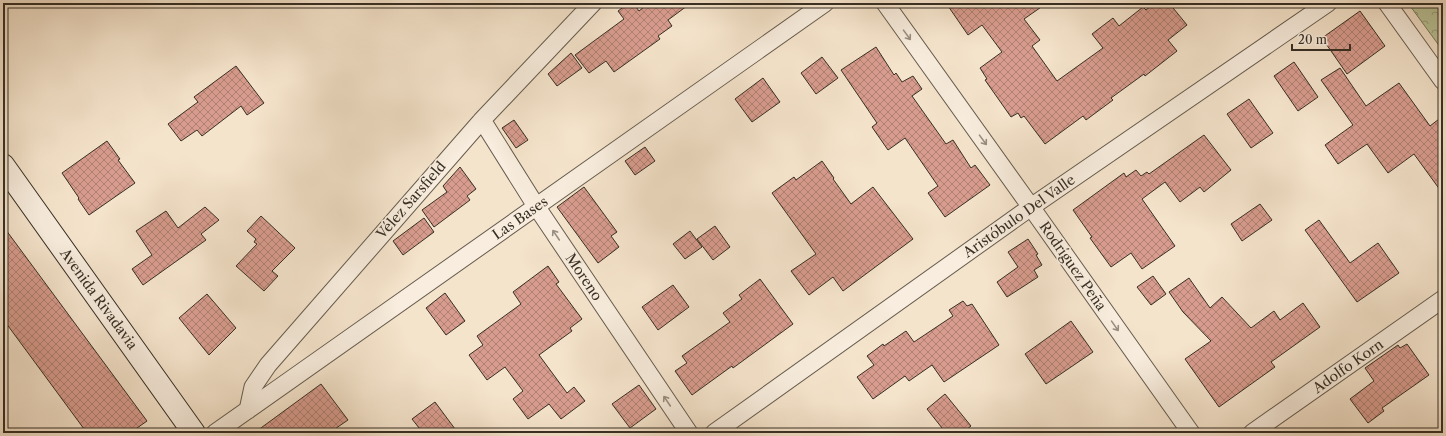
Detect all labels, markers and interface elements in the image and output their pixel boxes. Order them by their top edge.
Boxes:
scale bar [1292,26,1350,52]
one-way arrow [903,29,911,40]
text: 20 m [1298,32,1327,47]
one-way arrow [979,135,987,146]
street label: Vélez Sarsfield [372,157,450,243]
street label: Aristóbulo Del Valle [959,171,1079,262]
street label: Las Bases [489,192,551,244]
street label: Rodríguez Peña [1036,218,1111,315]
one-way arrow [552,230,560,241]
street label: Avenida Rivadavia [56,244,142,354]
street label: Moreno [562,250,606,304]
one-way arrow [1111,320,1119,331]
street label: Adolfo Korn [1308,335,1387,398]
one-way arrow [663,395,672,406]

